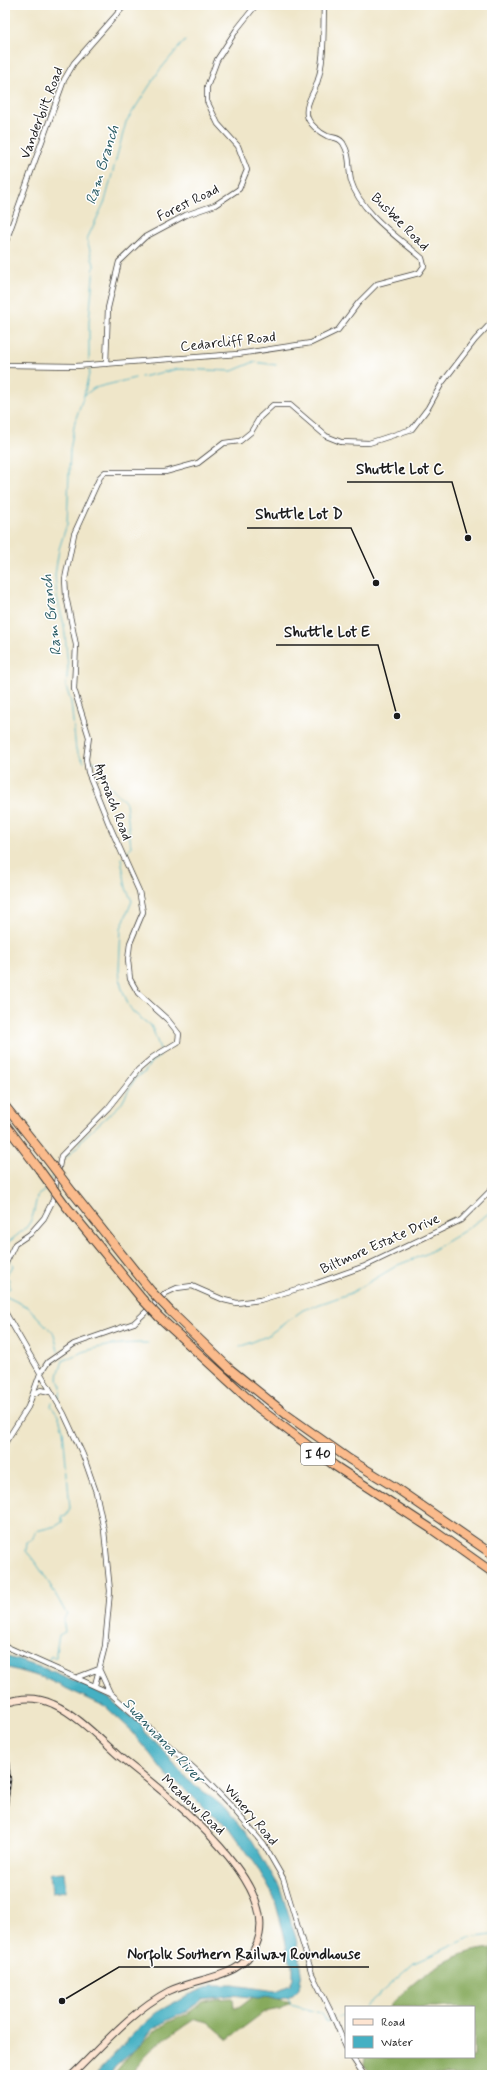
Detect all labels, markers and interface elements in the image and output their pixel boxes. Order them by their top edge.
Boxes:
street label: Vanderbilt Road [16,64,68,162]
water label: Ram Branch [81,123,125,207]
street label: Forest Road [154,180,222,226]
street label: Busbee Road [367,189,433,255]
street label: Cedarcliff Road [179,328,277,356]
callout: Shuttle Lot C [347,455,452,482]
text: Shuttle Lot C [356,460,444,480]
callout: Shuttle Lot D [247,501,351,528]
text: Shuttle Lot D [255,505,343,525]
water label: Ram Branch [37,573,67,657]
callout: Shuttle Lot E [276,618,378,645]
text: Shuttle Lot E [284,623,370,643]
street label: Approach Road [89,761,136,844]
street label: Biltmore Estate Drive [318,1210,443,1278]
road number: I 40 [301,1443,335,1465]
water label: Swannanoa River [118,1694,210,1790]
street label: Meadow Road [157,1771,229,1839]
street label: Winery Road [220,1781,282,1849]
callout: Norfolk Southern Railway Roundhouse [119,1940,369,1967]
text: Norfolk Southern Railway Roundhouse [127,1945,361,1967]
legend [345,2006,475,2058]
text: Road [381,2015,405,2031]
text: Water [381,2035,413,2051]

